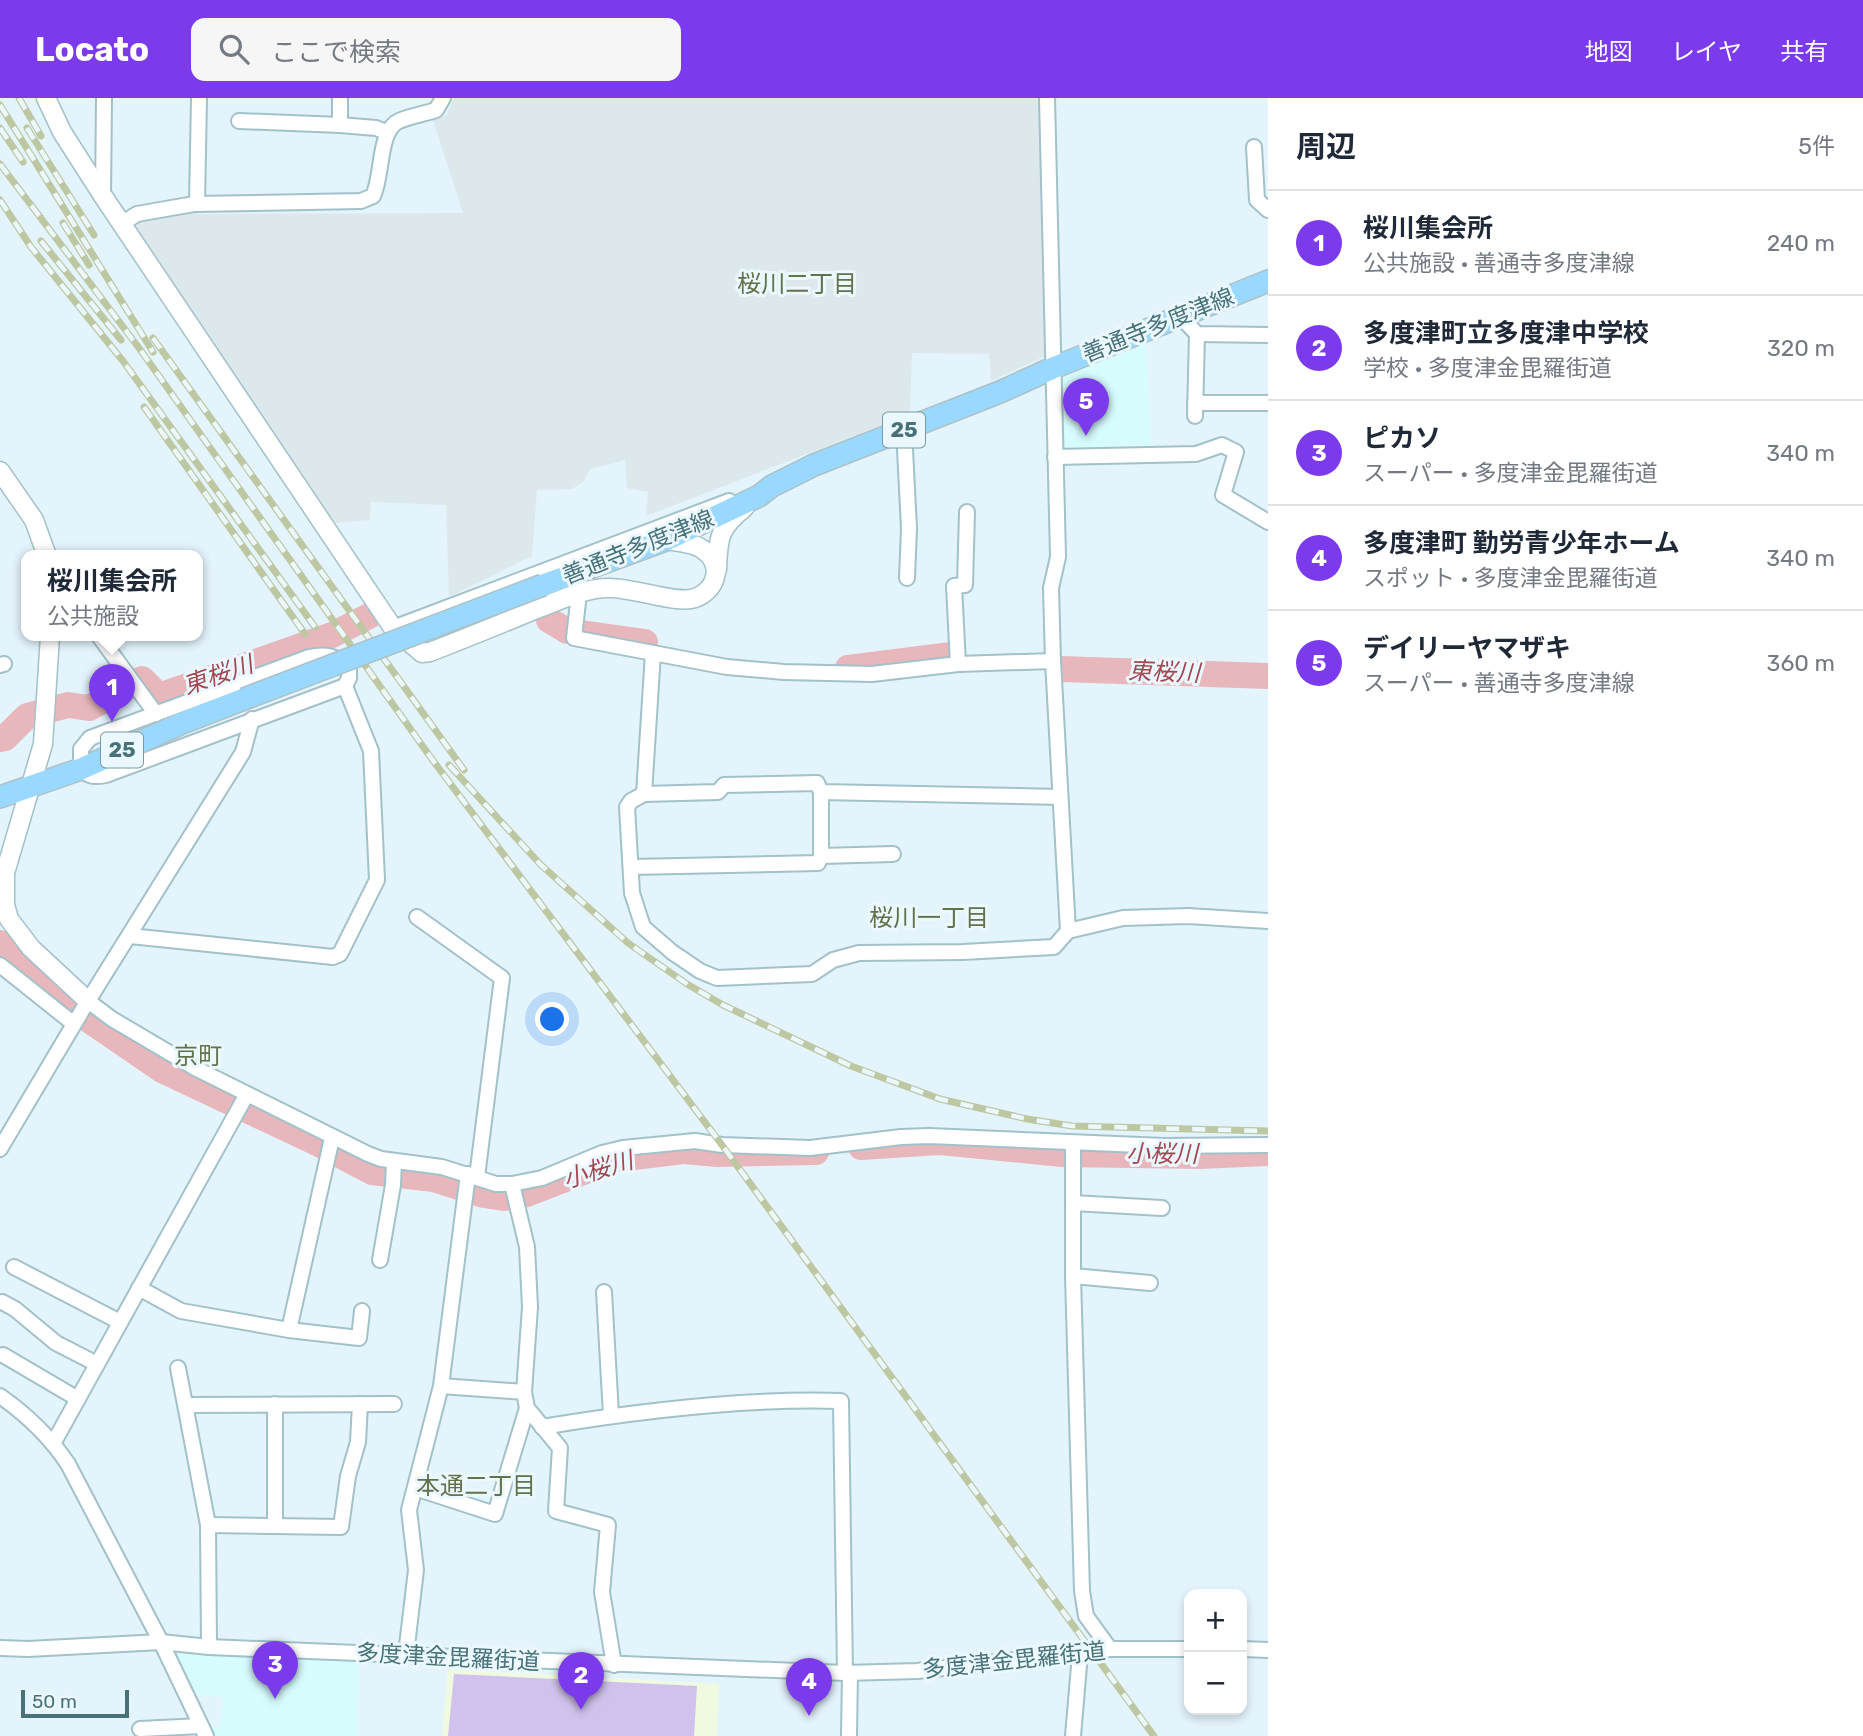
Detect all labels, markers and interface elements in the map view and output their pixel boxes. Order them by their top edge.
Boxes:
search box [191,18,681,81]
text: Locato [35,30,149,69]
icon: search [215,30,253,68]
text: ここで検索 [271,37,401,68]
text: 地図 [1585,38,1633,66]
text: レイヤ [1671,38,1742,66]
text: 共有 [1780,38,1828,66]
text: 周辺 [1296,129,1356,165]
text: 5件 [1798,132,1835,160]
text: 桜川集会所 [1363,213,1493,244]
text: 1 [1313,229,1325,257]
text: 240 m [1767,229,1835,257]
text: 公共施設 · 善通寺多度津線 [1363,249,1635,277]
district label: 桜川二丁目 [737,270,857,298]
street label: 善通寺多度津線 [1078,282,1238,368]
text: 多度津町立多度津中学校 [1363,318,1649,349]
text: 2 [1312,334,1326,362]
text: 320 m [1767,334,1835,362]
text: 学校 · 多度津金毘羅街道 [1363,354,1612,382]
pin: 5 [1063,378,1109,436]
road number: 25 [883,412,925,448]
text: ピカソ [1363,423,1441,454]
text: 3 [1311,439,1327,467]
text: 340 m [1766,439,1835,467]
text: スーパー · 多度津金毘羅街道 [1363,459,1658,487]
street label: 善通寺多度津線 [558,504,718,590]
text: 多度津町 勤労青少年ホーム [1363,528,1680,559]
text: 4 [1311,544,1327,572]
text: 340 m [1766,544,1835,572]
popup [21,550,203,641]
text: スポット · 多度津金毘羅街道 [1363,564,1658,592]
text: 桜川集会所 [47,566,177,597]
text: 公共施設 [47,602,139,630]
text: デイリーヤマザキ [1363,633,1571,664]
water label: 東桜川 [179,649,259,700]
text: 5 [1312,649,1326,677]
text: 360 m [1767,649,1835,677]
water label: 東桜川 [1128,657,1203,687]
pin: 1 [89,664,135,722]
text: スーパー · 善通寺多度津線 [1363,669,1635,697]
road number: 25 [101,732,143,768]
district label: 桜川一丁目 [869,904,989,932]
your location [535,1002,569,1036]
district label: 京町 [174,1042,222,1070]
water label: 小桜川 [1126,1140,1201,1168]
water label: 小桜川 [559,1145,639,1194]
district label: 本通二丁目 [416,1472,536,1500]
map controls [1184,1589,1247,1715]
button: + [1184,1589,1247,1652]
street label: 多度津金毘羅街道 [921,1636,1107,1684]
street label: 多度津金毘羅街道 [355,1638,541,1676]
pin: 3 [252,1641,298,1699]
pin: 2 [558,1652,604,1710]
button: − [1184,1652,1247,1715]
pin: 4 [786,1658,832,1716]
scale bar [21,1687,130,1719]
text: 50 m [32,1690,77,1713]

